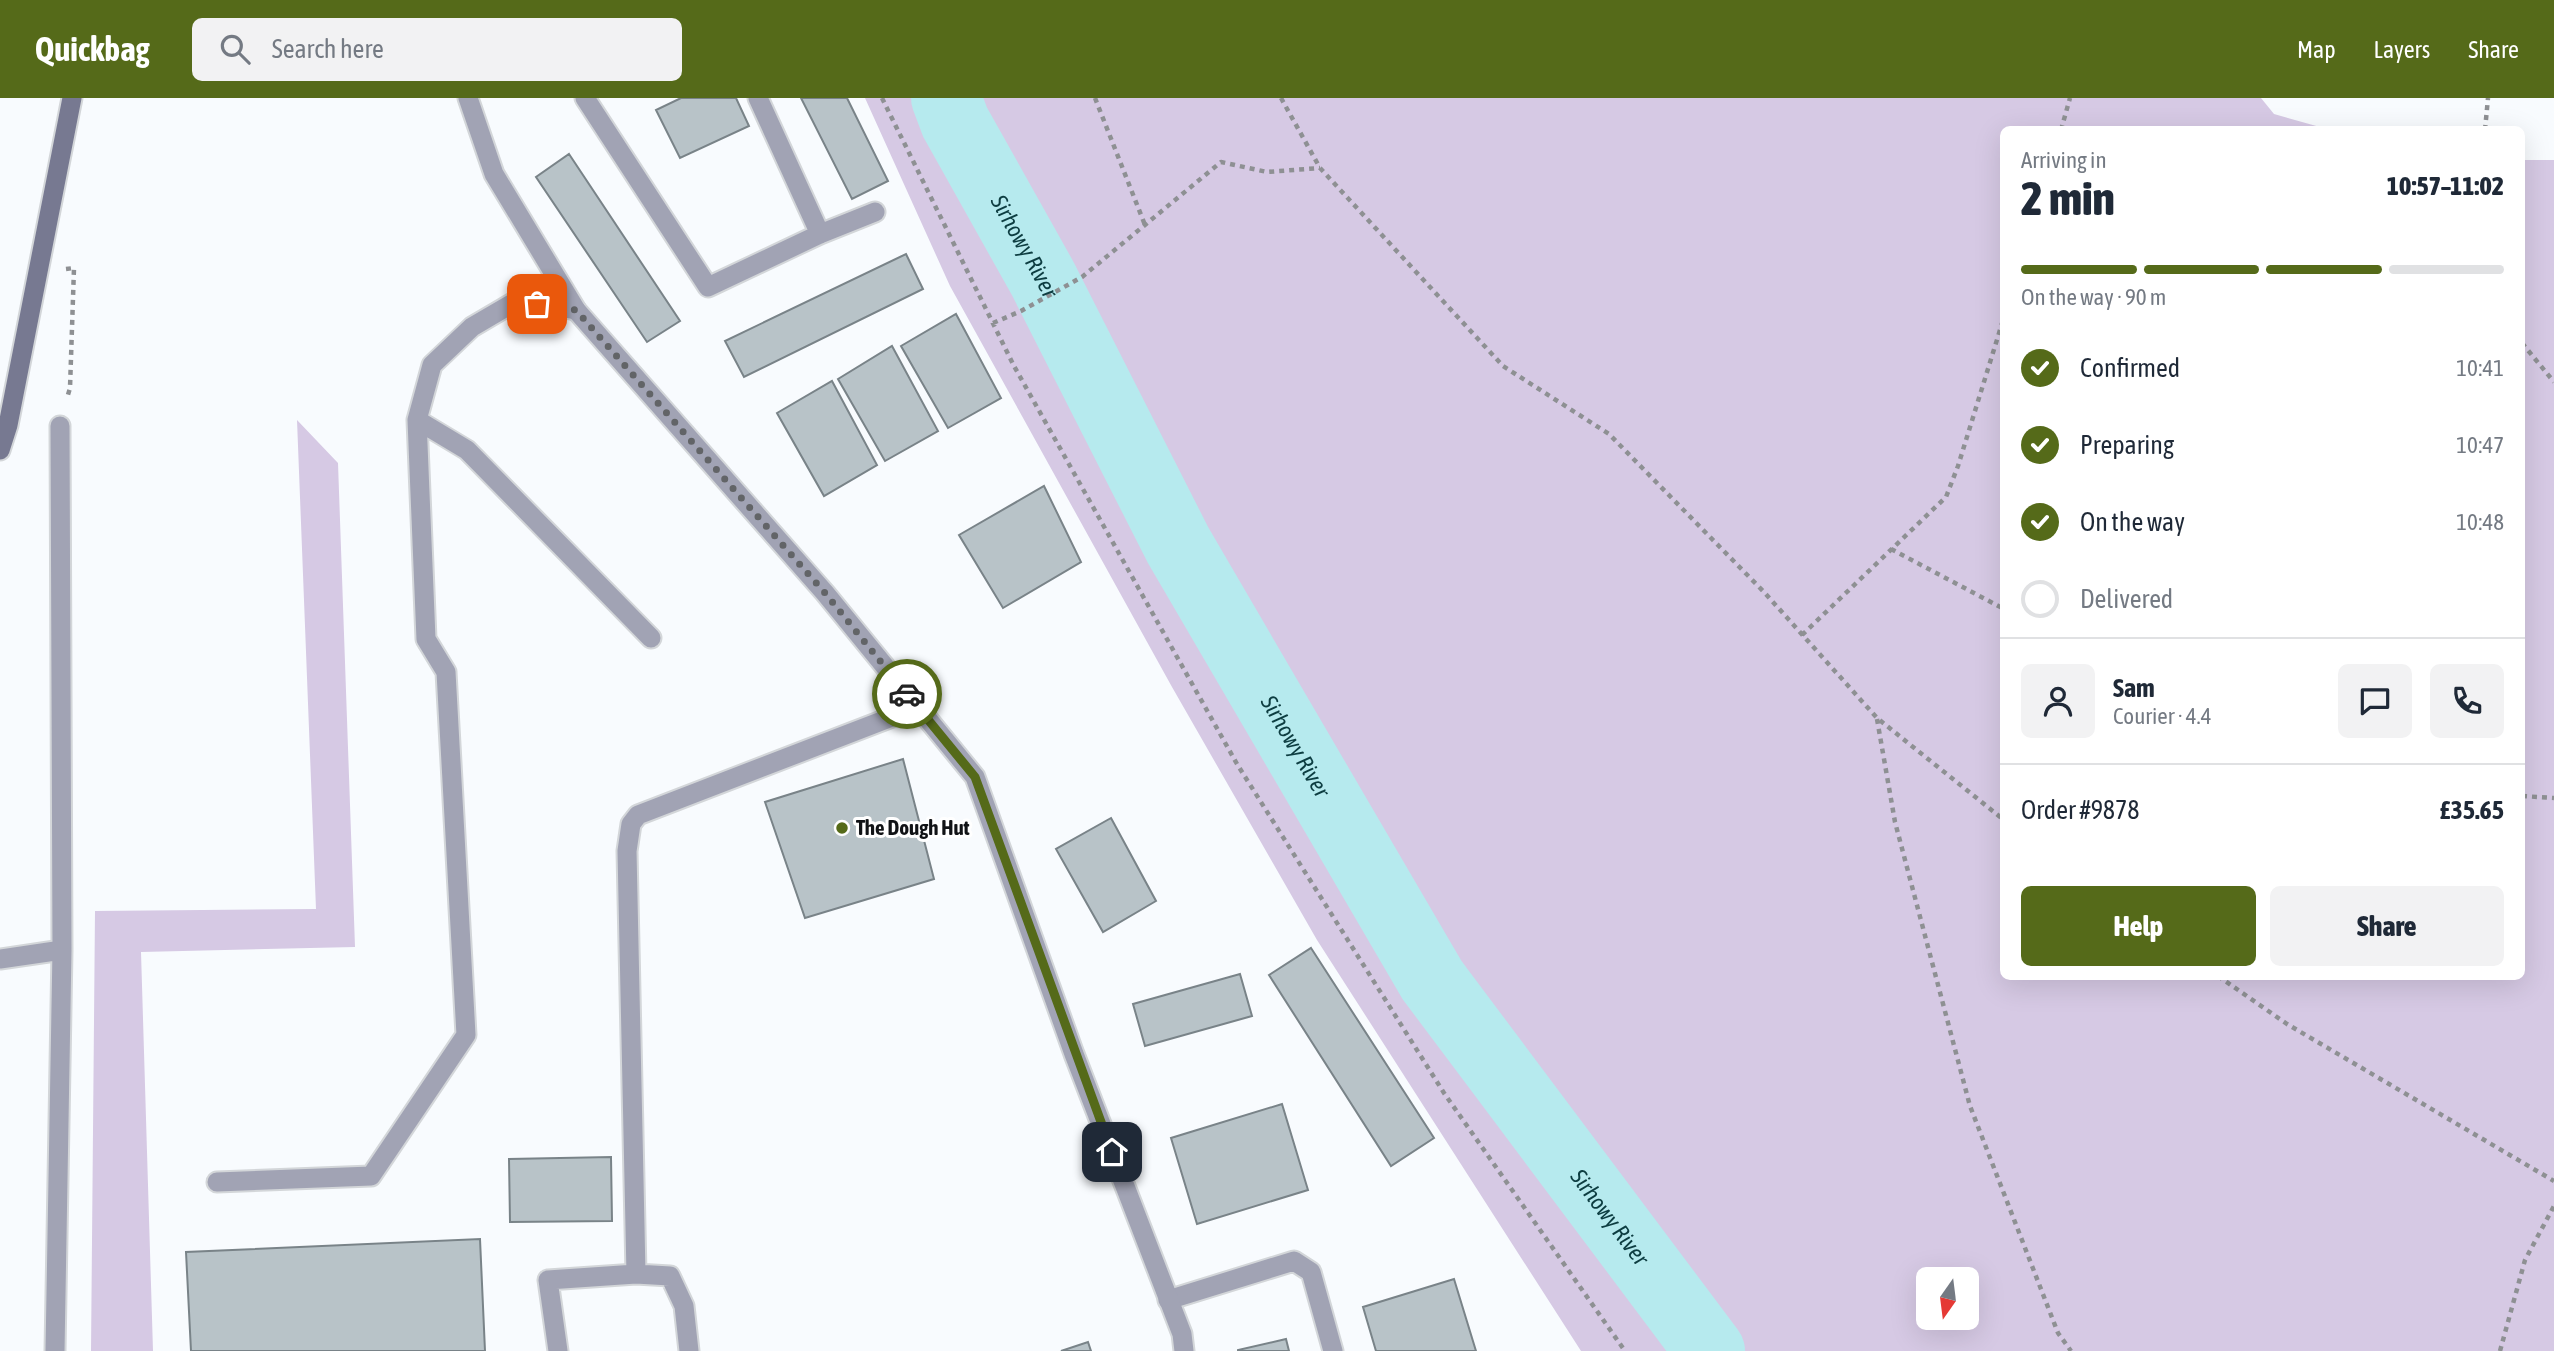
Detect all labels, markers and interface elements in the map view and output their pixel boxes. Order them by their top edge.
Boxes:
search box [192,18,682,81]
text: Quickbag [35,30,150,68]
icon: search [216,30,254,68]
text: Search here [272,34,384,64]
text: Map [2297,36,2336,63]
text: Layers [2374,36,2430,63]
text: Share [2468,36,2519,63]
text: Arriving in [2021,147,2107,173]
text: 10:57–11:02 [2387,171,2504,201]
text: 2 min [2021,172,2115,225]
water label: Sirhowy River [985,190,1064,303]
pin [507,274,567,334]
text: On the way · 90 m [2021,284,2166,310]
icon: bag [518,285,556,323]
icon: check [2021,349,2059,387]
text: Confirmed [2080,353,2180,383]
text: 10:41 [2456,355,2504,381]
icon: check [2021,426,2059,464]
text: Preparing [2080,430,2174,460]
text: 10:47 [2456,432,2504,458]
icon: check [2021,503,2059,541]
text: On the way [2080,507,2185,537]
text: 10:48 [2456,509,2504,535]
text: Delivered [2080,584,2173,614]
courier [872,659,942,729]
button: person [2021,664,2095,738]
button: chat [2338,664,2412,738]
button: phone [2430,664,2504,738]
text: Sam [2113,673,2155,703]
icon: car [888,675,926,713]
water label: Sirhowy River [1255,690,1336,803]
text: Courier · 4.4 [2113,703,2212,729]
text: Order #9878 [2021,795,2140,825]
text: £35.65 [2440,795,2504,825]
place label: The Dough Hut [856,815,970,839]
marker: The Dough Hut [834,820,850,836]
button: Help [2021,886,2256,966]
button: Share [2270,886,2504,966]
pin [1082,1122,1142,1182]
icon: home [1093,1133,1131,1171]
water label: Sirhowy River [1565,1163,1655,1271]
north arrow [1916,1267,1979,1330]
map controls [1916,1267,1979,1330]

